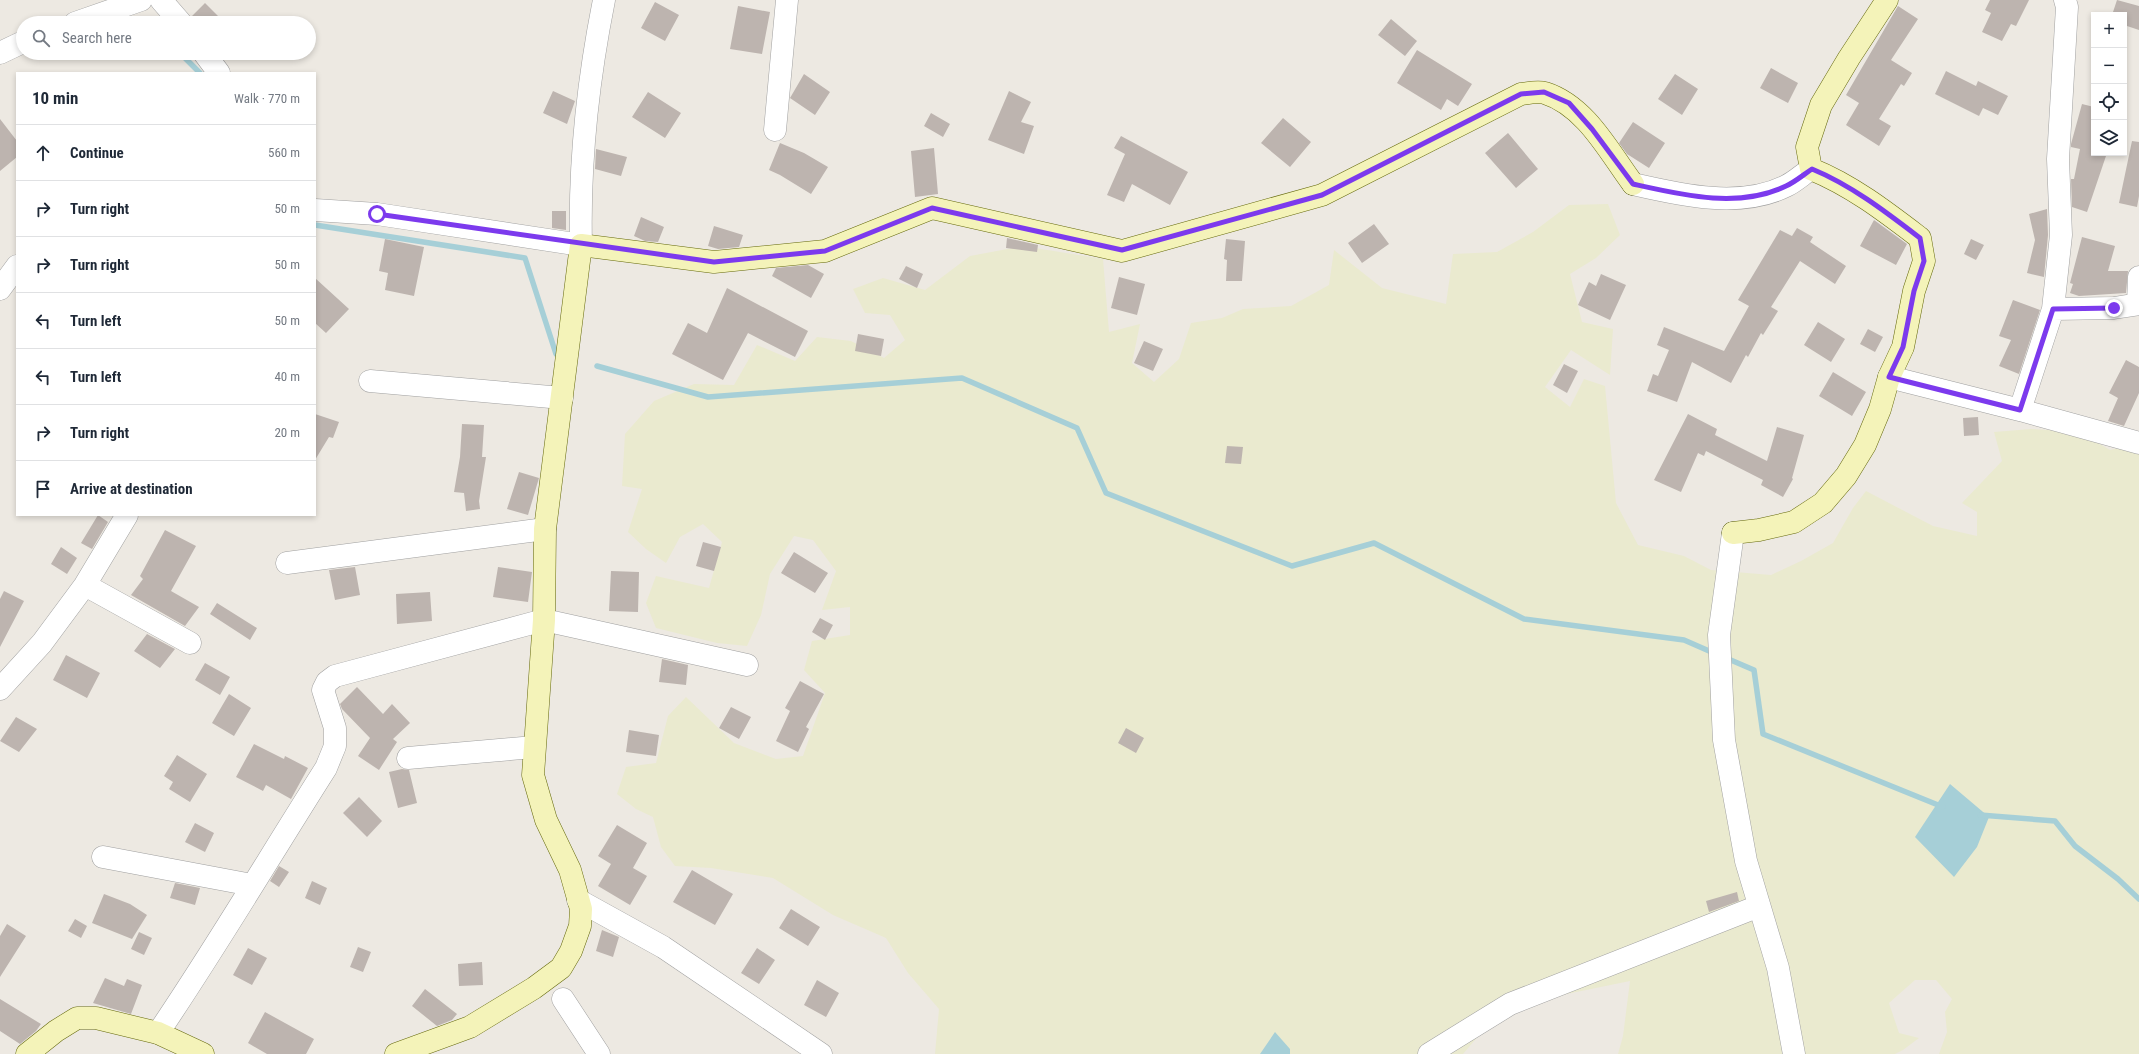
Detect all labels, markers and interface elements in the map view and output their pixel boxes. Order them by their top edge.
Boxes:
map controls [2091,12,2127,156]
button: + [2091,12,2127,48]
search box [16,16,316,60]
icon: search [30,27,52,49]
text: Search here [62,29,132,47]
button: − [2091,48,2127,84]
button: locate [2091,84,2127,120]
text: 10 min [32,88,78,108]
text: Walk · 770 m [234,91,300,106]
button: layers [2091,120,2127,156]
icon: ahead [32,142,54,164]
text: Continue [70,144,124,162]
text: 560 m [268,145,300,160]
icon: right [32,198,54,220]
text: Turn right [70,200,129,218]
text: 50 m [274,201,300,216]
route start [368,205,386,223]
icon: right [32,254,54,276]
text: Turn right [70,256,129,274]
text: 50 m [274,257,300,272]
route end [2105,299,2123,317]
icon: left [32,310,54,332]
text: Turn left [70,312,121,330]
text: 50 m [274,313,300,328]
icon: left [32,366,54,388]
text: Turn left [70,368,121,386]
text: 40 m [274,369,300,384]
icon: right [32,422,54,444]
text: Turn right [70,424,129,442]
text: 20 m [274,425,300,440]
icon: arrive [32,478,54,500]
text: Arrive at destination [70,480,193,498]

